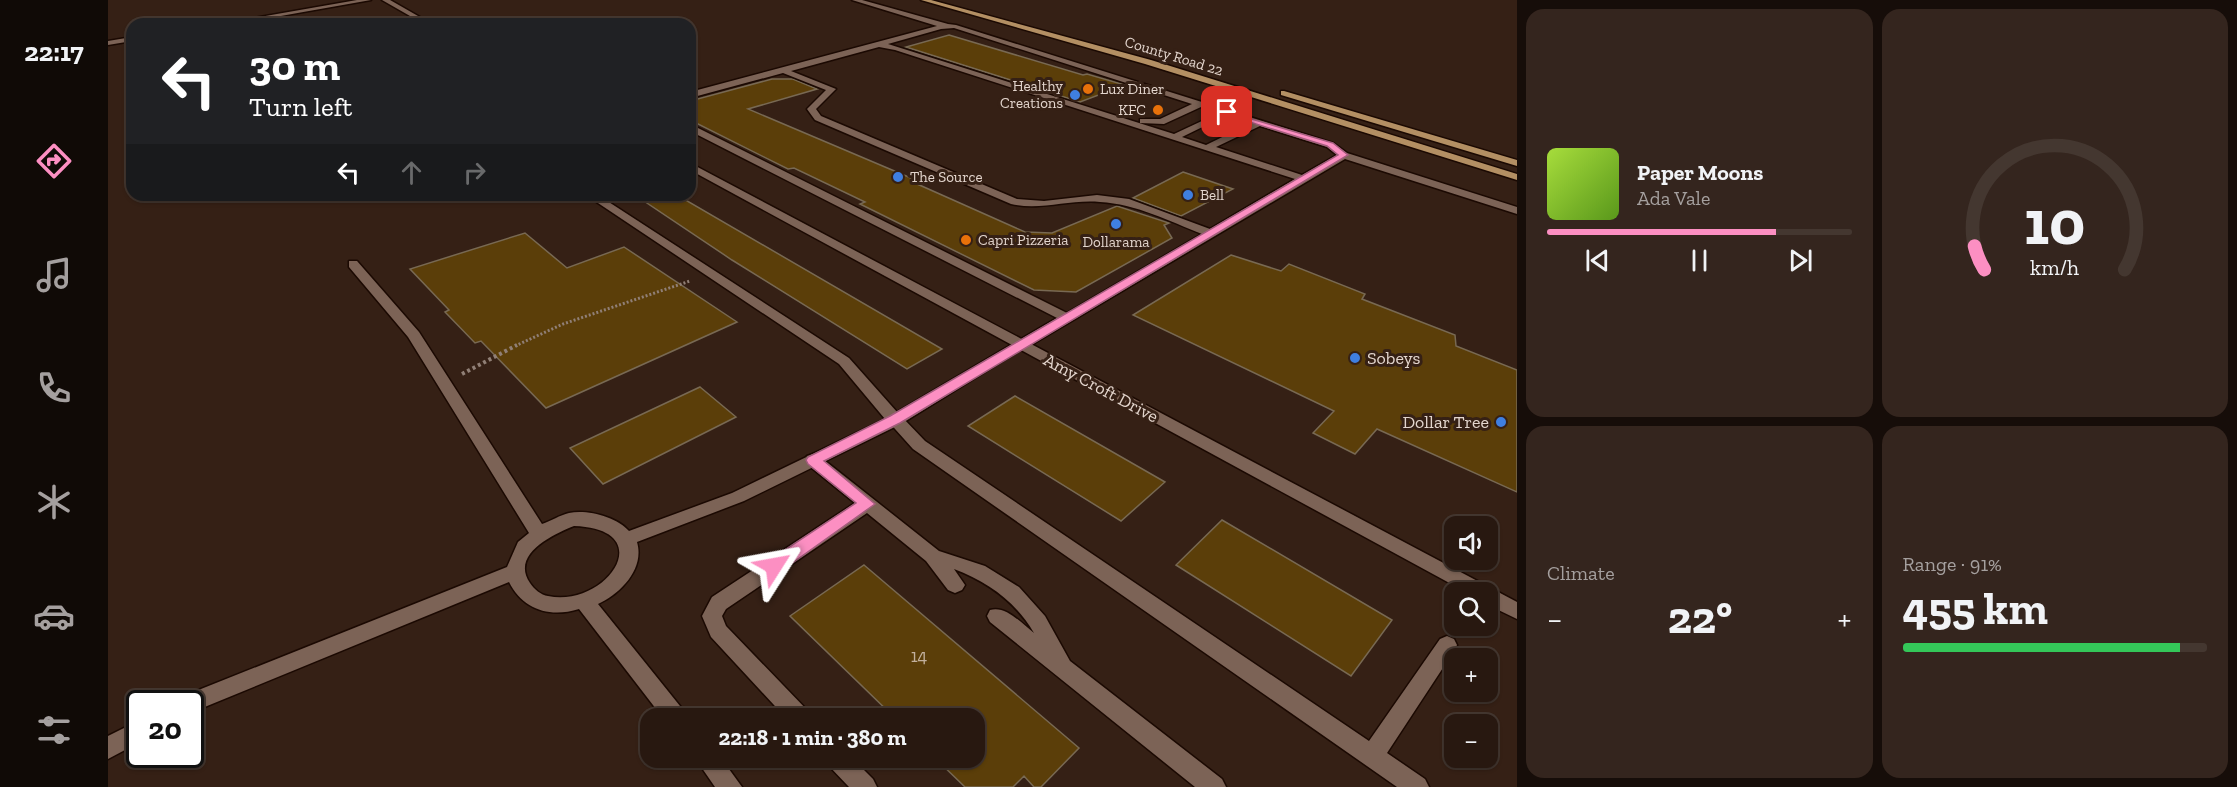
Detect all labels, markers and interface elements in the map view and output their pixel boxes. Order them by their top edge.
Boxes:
street label: County Road 22 [1123,33,1226,80]
text: 22:17 [24,36,84,68]
text: 30 m [249,40,340,91]
icon: left [150,42,228,120]
place label: Healthy Creations [1000,77,1063,112]
place label: Lux Diner [1100,80,1164,98]
marker: Lux Diner [1081,82,1095,96]
pin [1201,86,1252,137]
marker: Healthy Creations [1068,88,1082,102]
text: Turn left [249,91,352,123]
icon: arrive [1210,95,1243,128]
place label: KFC [1118,101,1146,119]
marker: KFC [1151,103,1165,117]
icon: directions [33,140,75,182]
icon: left [332,156,365,189]
icon: ahead [395,156,428,189]
icon: right [458,156,491,189]
text: Paper Moons [1637,159,1763,186]
place label: The Source [910,168,983,186]
marker: The Source [891,170,905,184]
text: 10 [2024,185,2085,260]
place label: Bell [1200,186,1224,204]
text: Ada Vale [1637,186,1710,210]
marker: Bell [1181,188,1195,202]
marker: Dollarama [1109,217,1123,231]
place label: Capri Pizzeria [978,231,1069,249]
marker: Capri Pizzeria [959,233,973,247]
place label: Dollarama [1082,233,1150,251]
icon: previous [1581,244,1614,277]
icon: pause [1683,244,1716,277]
icon: next [1784,244,1817,277]
icon: music [33,254,75,296]
text: km/h [2030,255,2079,280]
place label: Sobeys [1367,347,1421,369]
street label: Amy Croft Drive [1040,348,1162,428]
marker: Sobeys [1348,351,1362,365]
icon: phone [33,367,75,409]
place label: Dollar Tree [1402,411,1489,433]
marker: Dollar Tree [1494,415,1508,429]
icon: climate [33,481,75,523]
map controls [1444,516,1498,768]
button: sound [1444,516,1498,570]
position arrow [742,534,806,598]
text: Range · 91% [1903,552,2002,576]
text: Climate [1547,561,1615,585]
button: search [1444,582,1498,636]
text: 455 km [1903,582,2048,636]
text: 22° [1668,591,1732,645]
icon: car [33,595,75,637]
text: − [1547,599,1562,638]
text: + [1838,599,1852,638]
house number: 14 [911,645,928,667]
button: + [1444,648,1498,702]
speed limit sign: 20 [126,690,204,768]
icon: filters [33,709,75,751]
button: − [1444,714,1498,768]
text: 22:18 · 1 min · 380 m [719,724,906,751]

